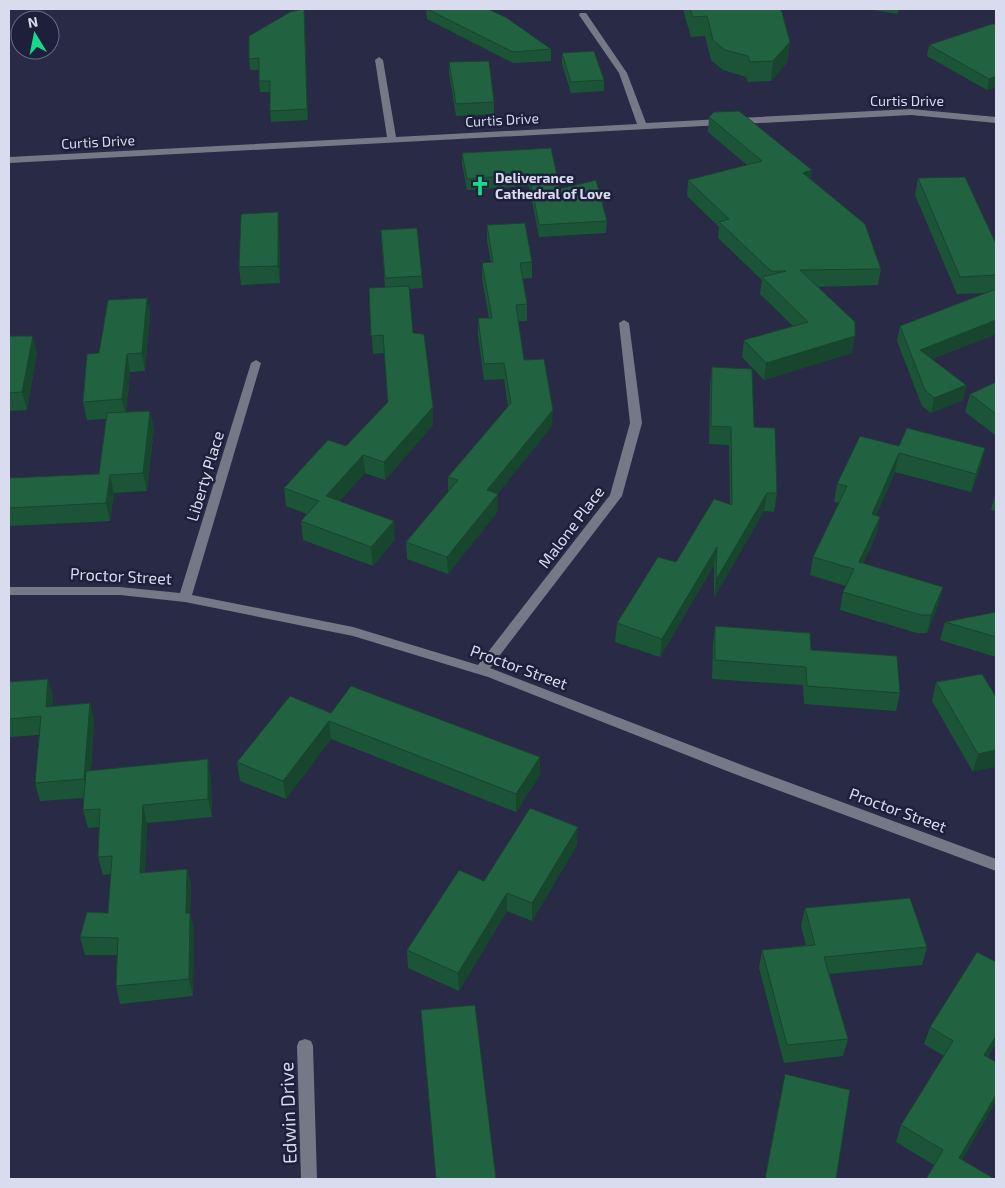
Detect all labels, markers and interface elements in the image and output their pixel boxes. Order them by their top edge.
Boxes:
north arrow [10,10,60,60]
text: N [26,12,39,31]
street label: Curtis Drive [870,92,944,109]
street label: Curtis Drive [465,109,539,130]
street label: Curtis Drive [61,131,135,152]
place label: Deliverance Cathedral of Love [495,169,611,202]
church icon: Deliverance Cathedral of Love [469,175,491,197]
street label: Liberty Place [182,428,227,523]
street label: Malone Place [534,482,607,571]
street label: Proctor Street [70,563,172,588]
street label: Proctor Street [468,640,570,693]
street label: Proctor Street [847,783,949,836]
street label: Edwin Drive [274,1062,301,1165]

